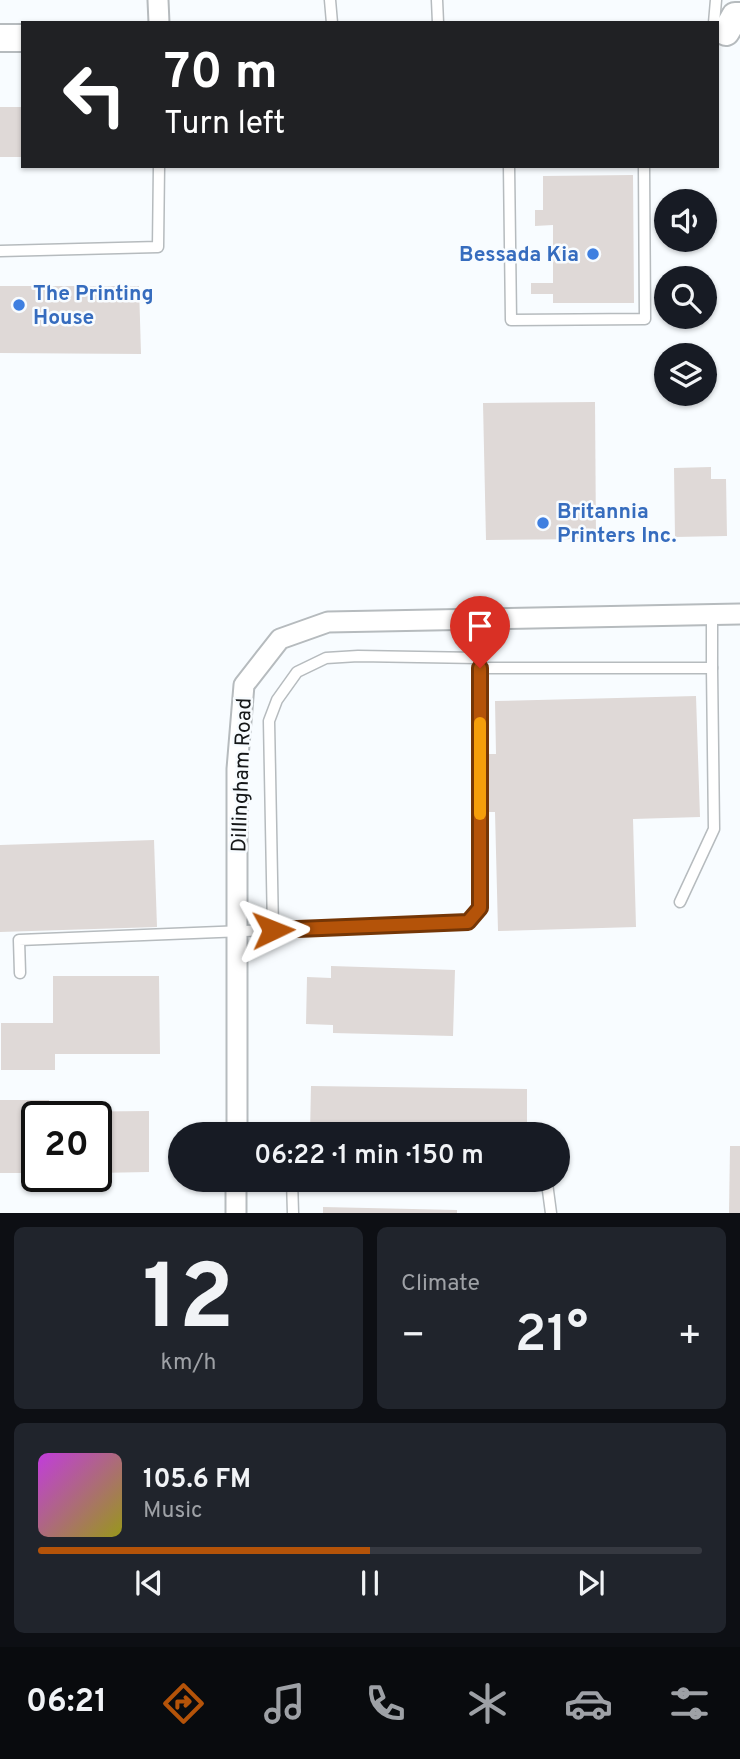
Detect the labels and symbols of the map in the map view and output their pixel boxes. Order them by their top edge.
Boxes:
place label: Bessada Kia [459,242,579,269]
marker: Bessada Kia [585,246,601,262]
place label: The Printing House [33,281,154,332]
marker: The Printing House [11,297,27,313]
place label: Britannia Printers Inc. [557,499,677,550]
marker: Britannia Printers Inc. [535,515,551,531]
pin [450,596,510,668]
street label: Dillingham Road [226,697,259,853]
position arrow [236,893,310,967]
speed limit sign: 20 [21,1101,112,1192]

